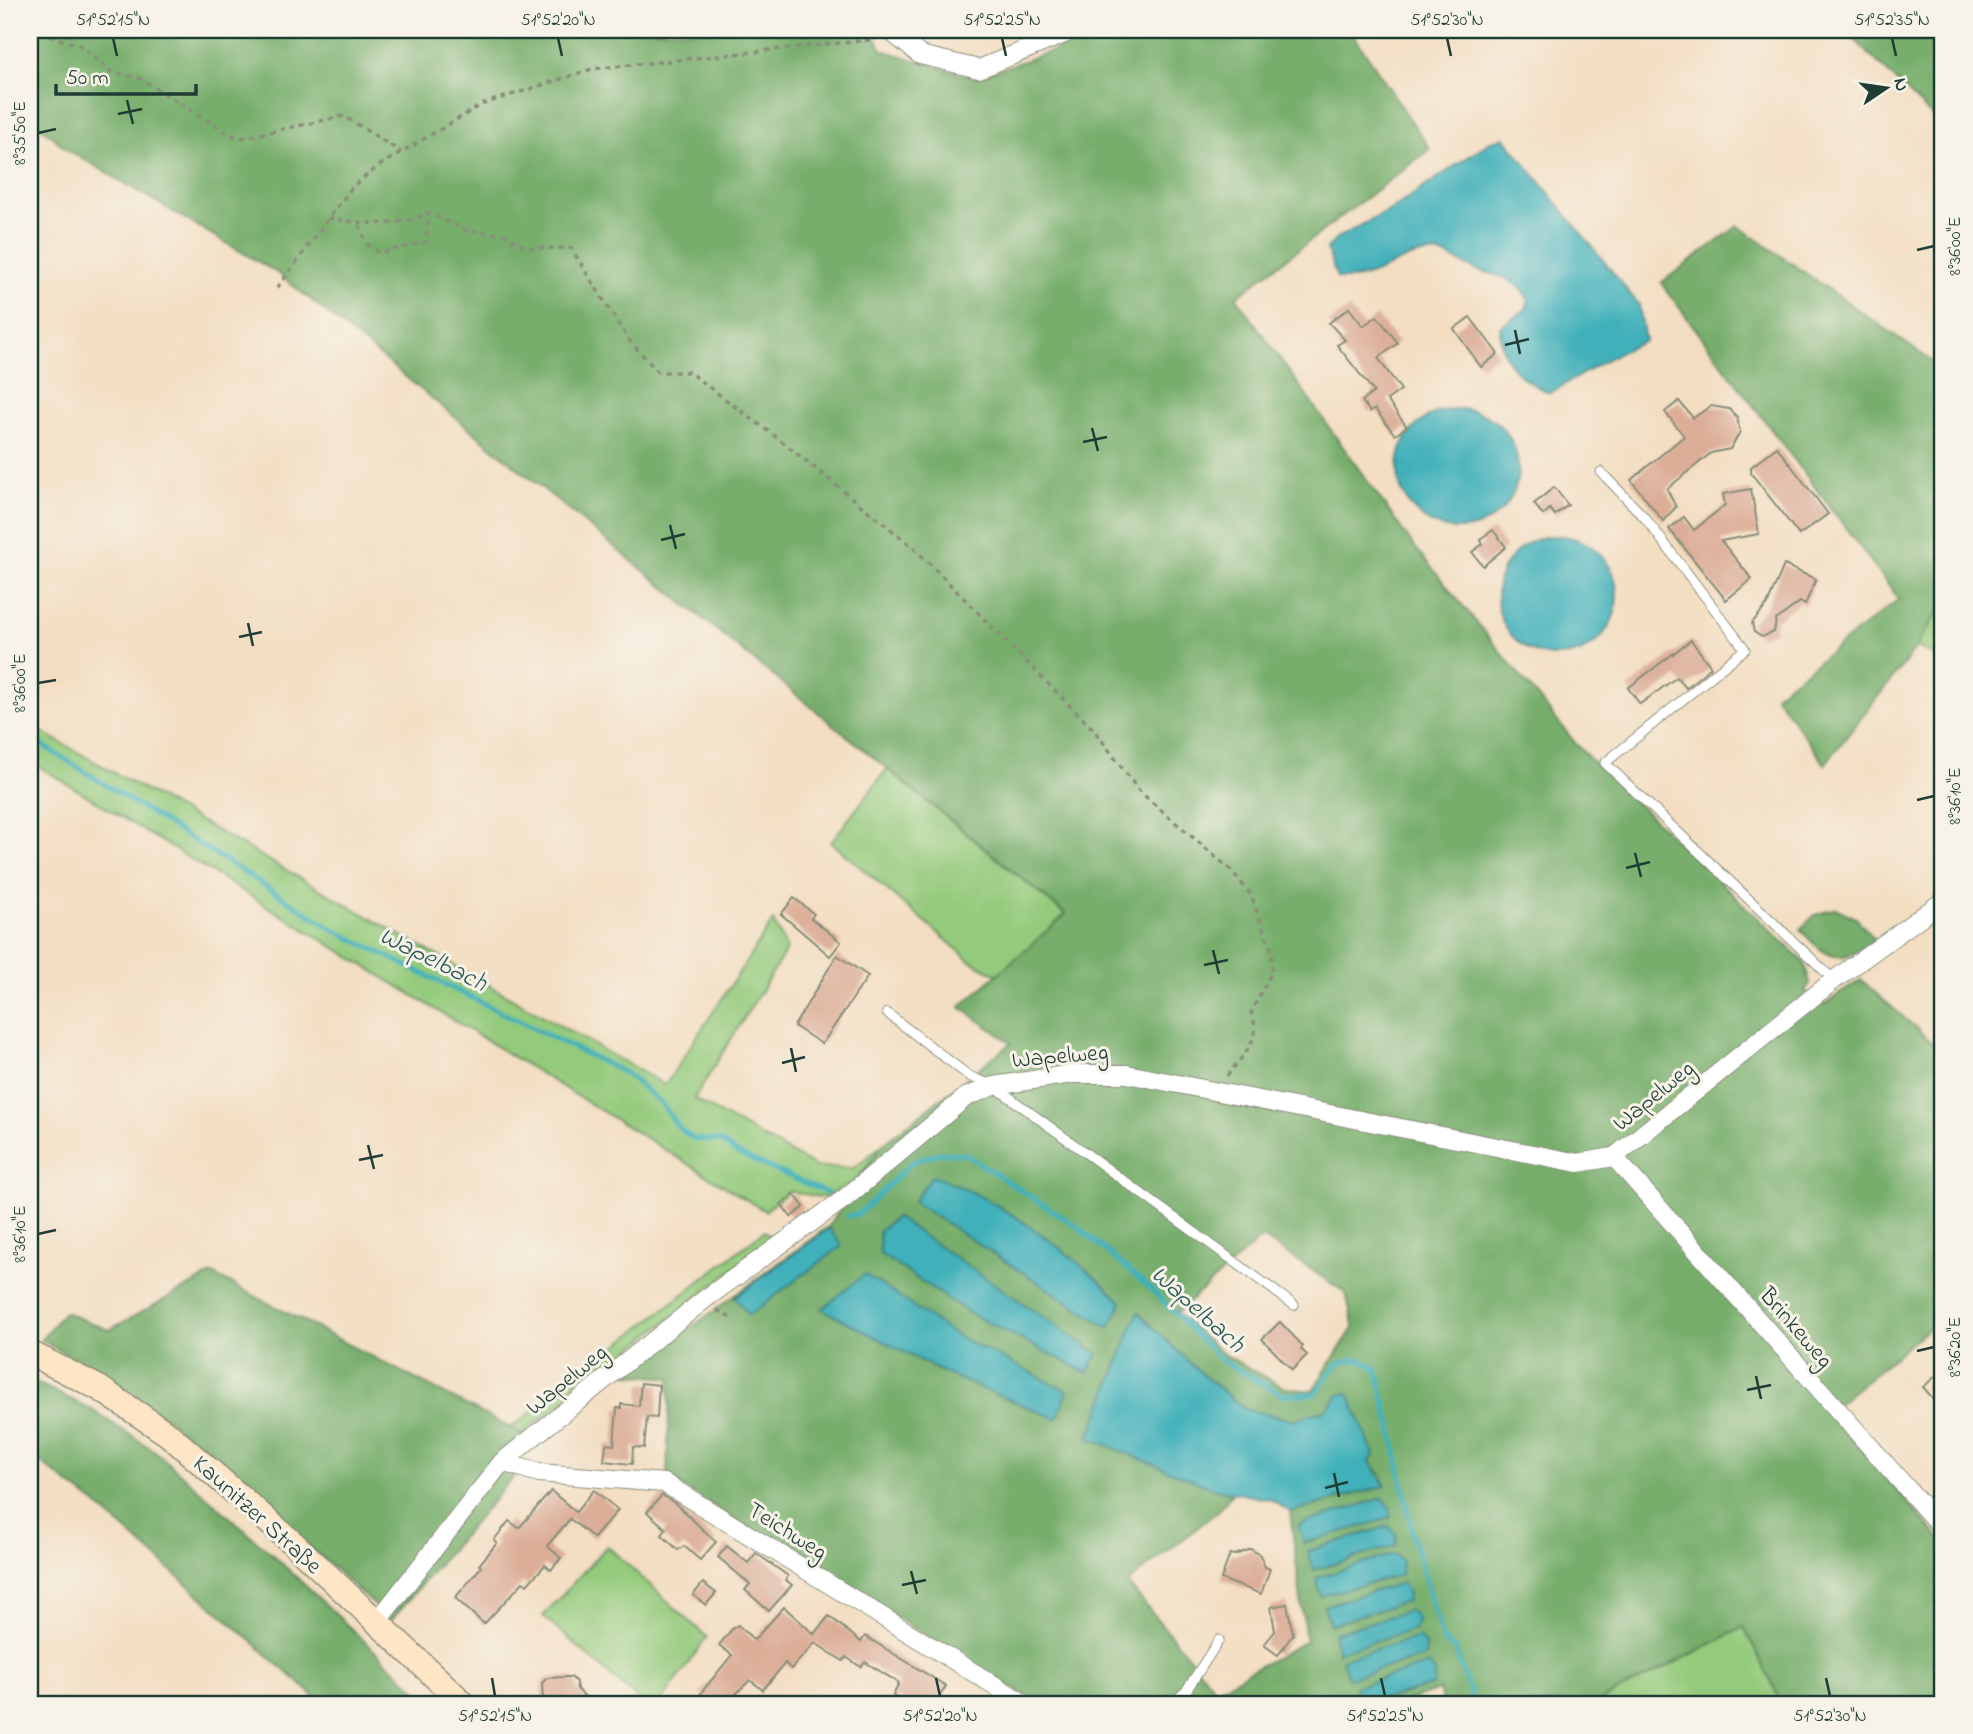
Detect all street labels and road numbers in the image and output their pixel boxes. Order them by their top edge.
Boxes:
street label: Wapelweg [1011,1036,1110,1079]
street label: Wapelweg [1606,1053,1703,1141]
street label: Brinkeweg [1749,1279,1841,1377]
street label: Wapelweg [519,1337,616,1425]
street label: Kaunitzer Straße [184,1448,329,1584]
street label: Teichweg [740,1494,833,1570]

